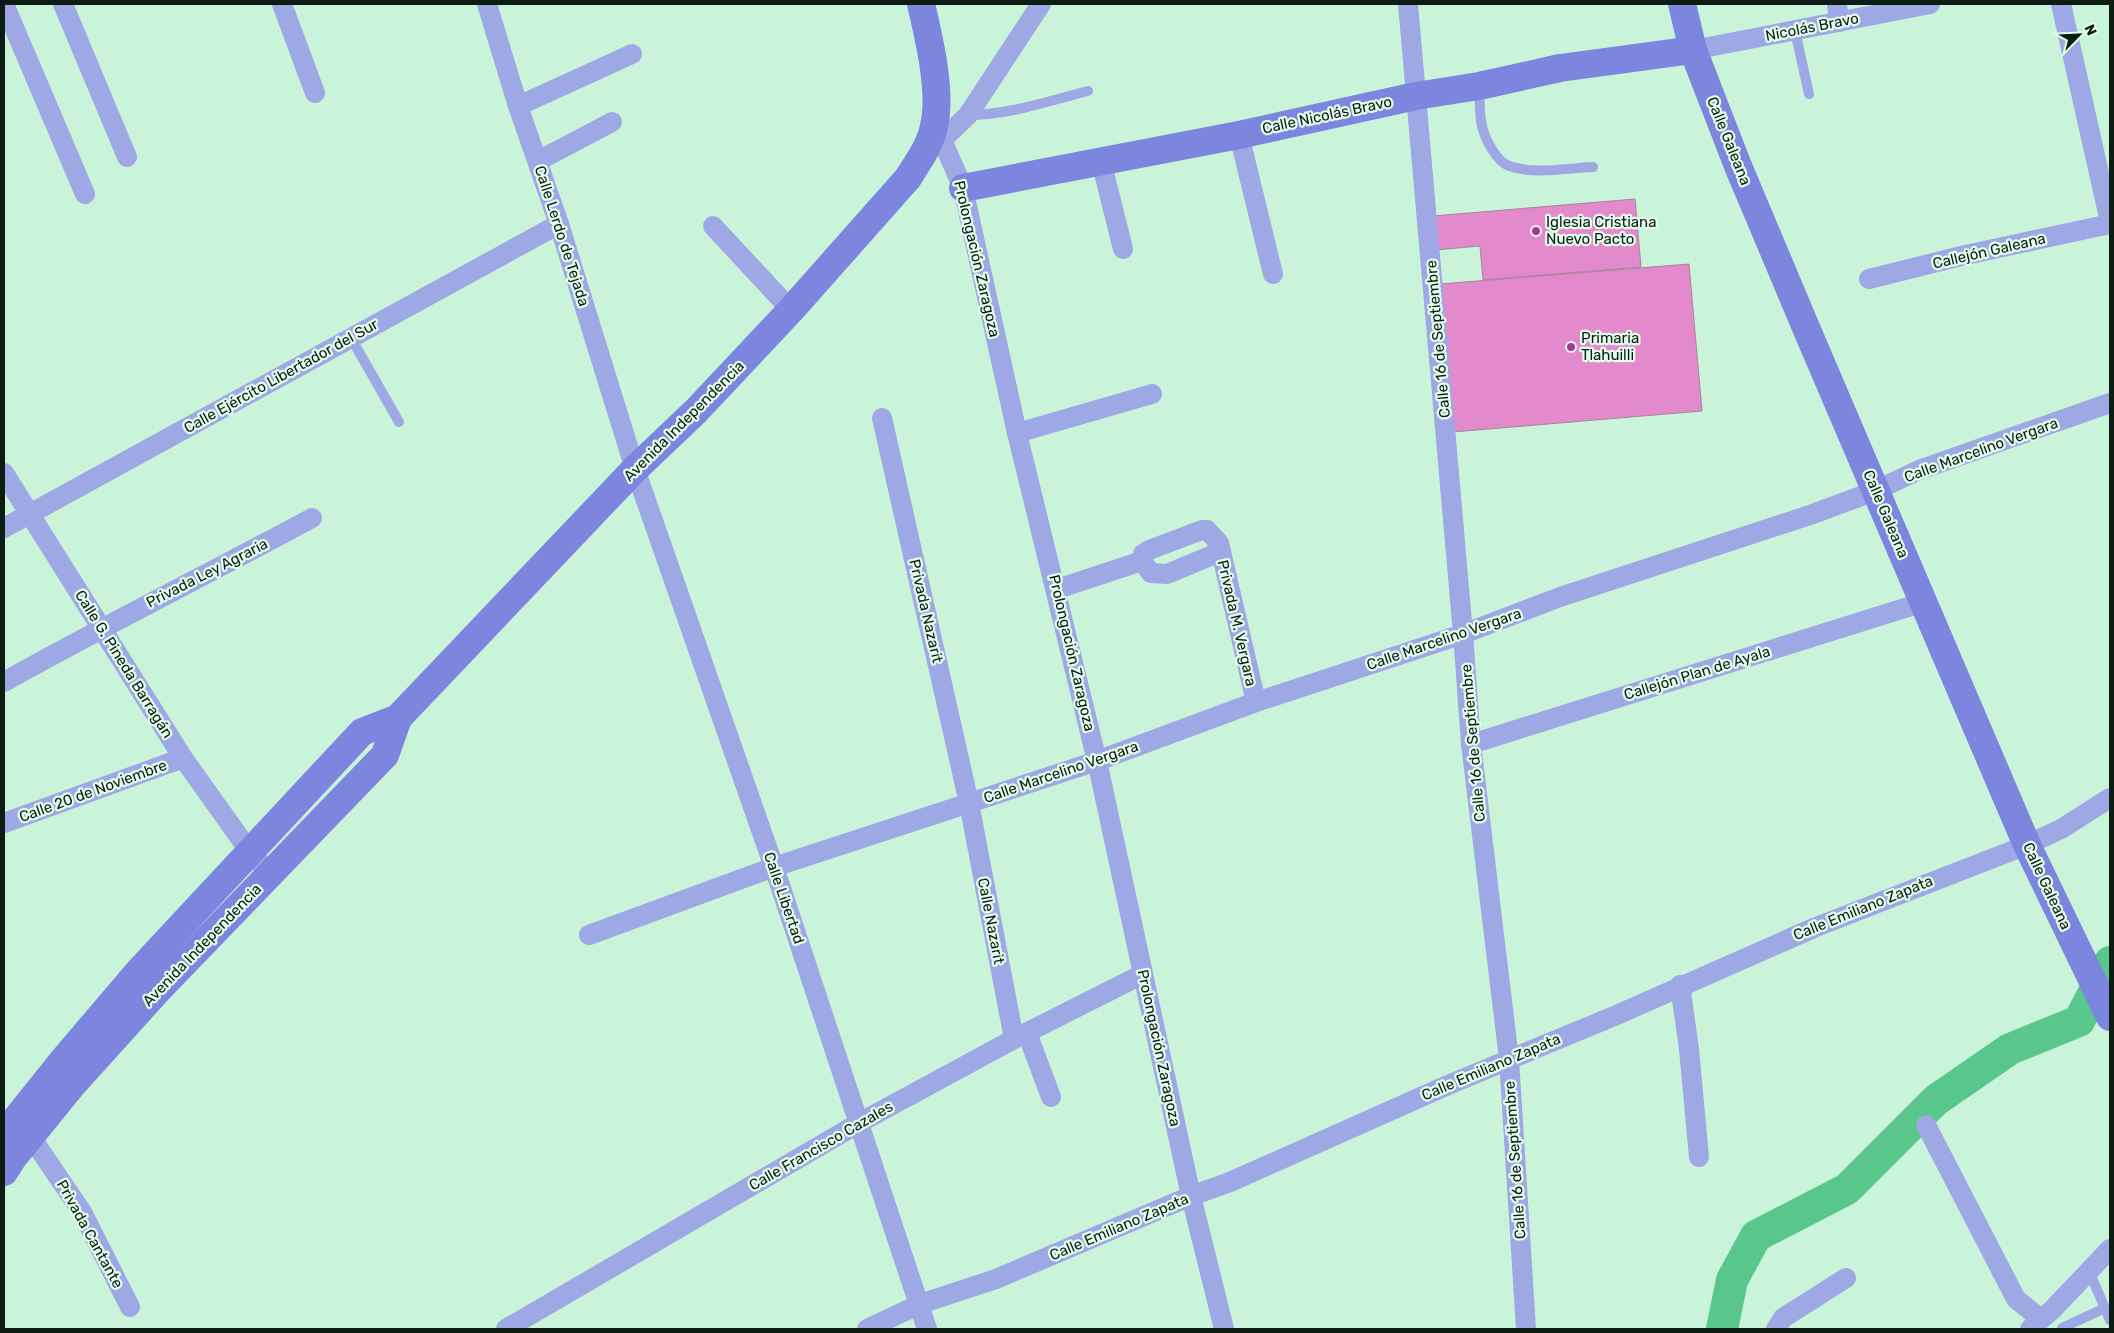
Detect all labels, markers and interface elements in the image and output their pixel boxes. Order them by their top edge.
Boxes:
street label: Nicolás Bravo [1764,9,1860,45]
north arrow [2054,10,2104,60]
text: N [2081,22,2100,38]
street label: Calle Nicolás Bravo [1260,92,1394,138]
street label: Calle Galeana [1703,94,1755,188]
street label: Calle Lerdo de Tejada [531,163,593,309]
street label: Prolongación Zaragoza [950,179,1004,339]
place label: Iglesia Cristiana Nuevo Pacto [1546,213,1656,248]
marker: Iglesia Cristiana Nuevo Pacto [1530,225,1542,237]
street label: Callejón Galeana [1931,229,2047,273]
street label: Calle 16 de Septiembre [1422,259,1454,419]
street label: Calle Ejército Libertador del Sur [181,315,381,437]
place label: Primaria Tlahuilli [1581,329,1639,364]
marker: Primaria Tlahuilli [1565,341,1577,353]
street label: Avenida Independencia [620,357,748,485]
street label: Calle Marcelino Vergara [1902,414,2060,486]
street label: Calle Galeana [1859,467,1913,561]
street label: Privada Ley Agraria [143,535,271,611]
street label: Privada Nazarit [905,557,947,665]
street label: Privada M. Vergara [1214,558,1260,688]
street label: Prolongación Zaragoza [1045,573,1099,733]
street label: Calle G. Pineda Barragán [71,587,177,741]
street label: Calle Marcelino Vergara [1364,604,1524,674]
street label: Callejón Plan de Ayala [1622,642,1772,704]
street label: Calle 16 de Septiembre [1457,663,1489,823]
street label: Calle Marcelino Vergara [981,737,1141,807]
street label: Calle 20 de Noviembre [17,756,169,826]
street label: Calle Galeana [2019,840,2075,932]
street label: Calle Libertad [760,850,808,946]
street label: Calle Emiliano Zapata [1790,872,1936,944]
street label: Calle Nazarit [974,876,1008,966]
street label: Avenida Independencia [139,880,265,1010]
street label: Prolongación Zaragoza [1134,968,1184,1128]
street label: Calle Emiliano Zapata [1419,1030,1563,1104]
street label: Calle 16 de Septiembre [1500,1080,1530,1240]
street label: Calle Francisco Cazales [746,1097,896,1195]
street label: Privada Cantante [53,1177,127,1291]
street label: Calle Emiliano Zapata [1047,1190,1191,1264]

